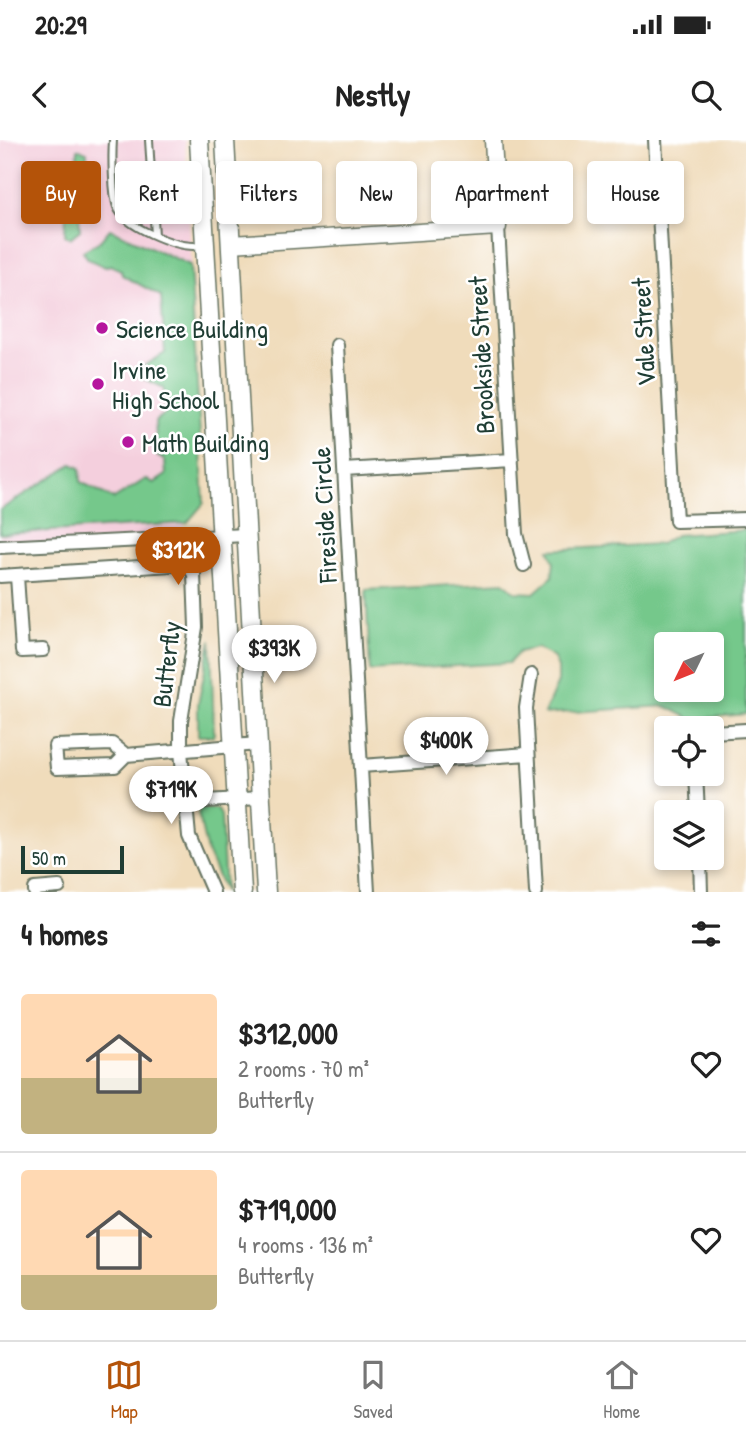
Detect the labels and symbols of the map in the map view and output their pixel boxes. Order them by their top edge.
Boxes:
street label: Brookside Street [459,274,503,435]
street label: Vale Street [623,276,663,387]
place label: Science Building [116,311,268,346]
marker: Science Building [94,320,110,336]
place label: Irvine High School [112,352,219,417]
marker: Irvine High School [90,376,106,392]
place label: Math Building [142,425,269,460]
marker: Math Building [120,434,136,450]
street label: Fireside Circle [303,446,345,585]
pin: $312K [129,528,227,587]
street label: Butterfly [143,619,189,709]
pin: $393K [225,626,323,685]
north arrow [654,632,724,702]
pin: $400K [397,718,495,777]
pin: $719K [122,766,220,826]
scale bar [21,843,124,875]

